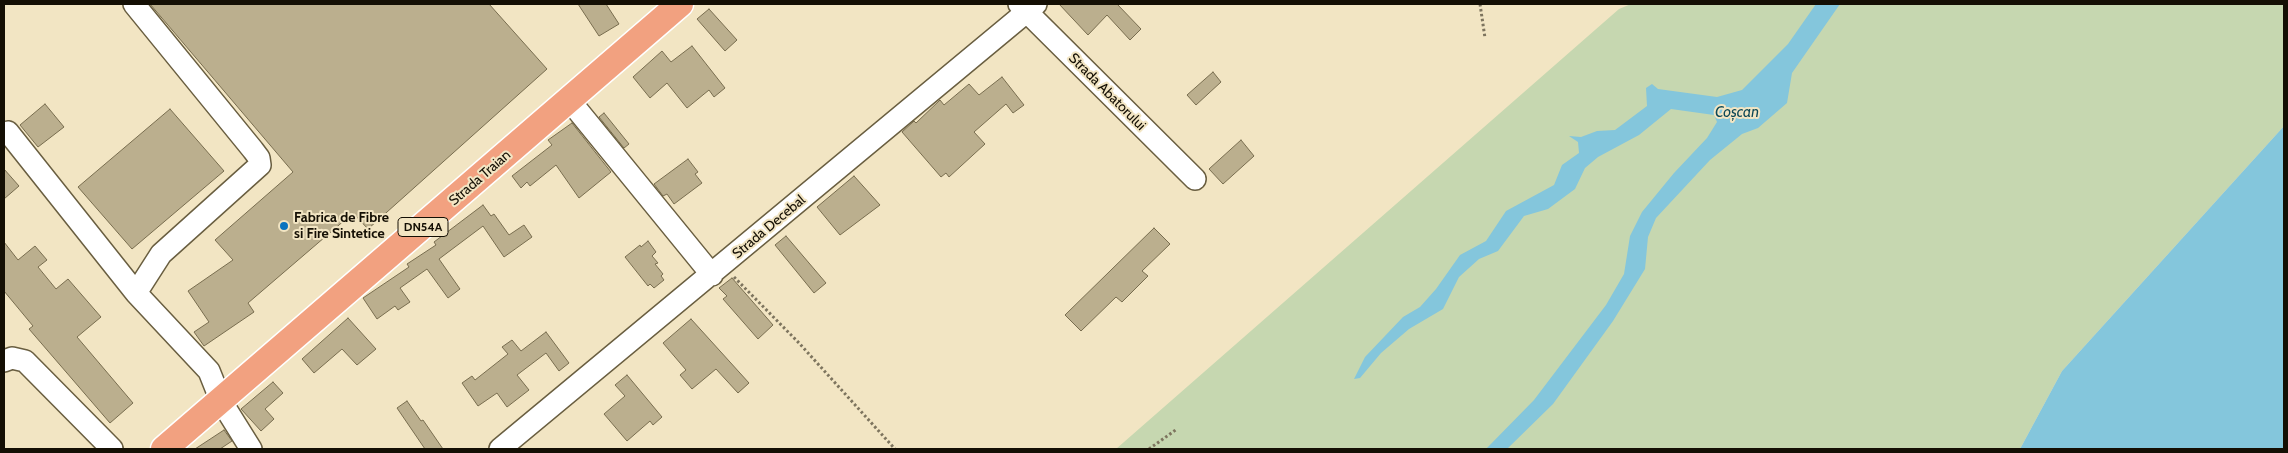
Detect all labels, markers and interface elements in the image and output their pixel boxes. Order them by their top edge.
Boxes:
street label: Strada Abatorului [1065,50,1149,134]
water label: Coșcan [1715,104,1759,122]
street label: Strada Traian [446,147,514,209]
street label: Strada Decebal [729,192,809,262]
place label: Fabrica de Fibre si Fire Sintetice [294,210,389,242]
road number: DN54A [398,218,448,236]
marker: Fabrica de Fibre si Fire Sintetice [278,220,290,232]

